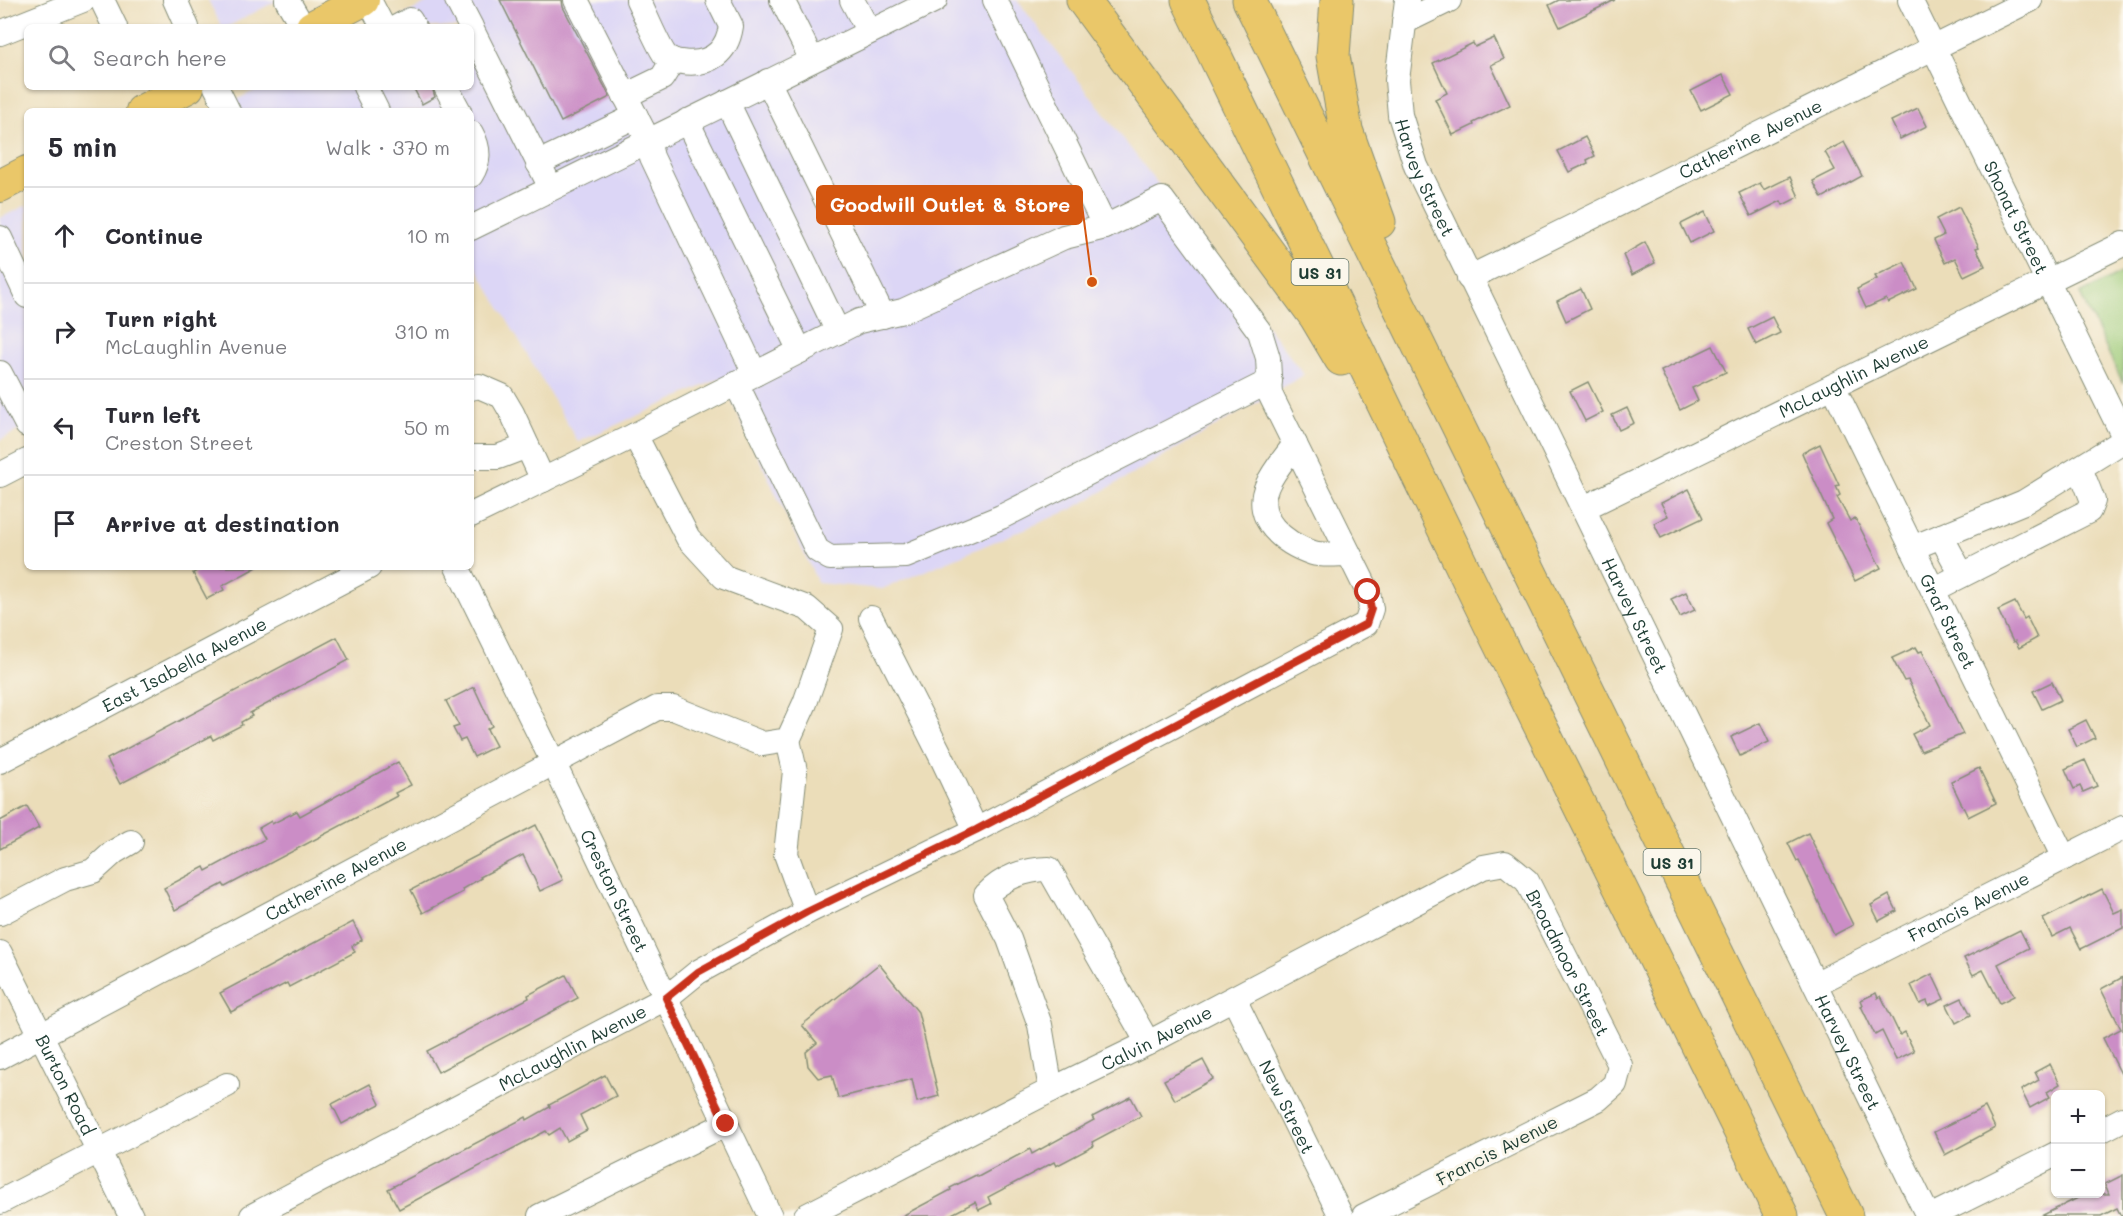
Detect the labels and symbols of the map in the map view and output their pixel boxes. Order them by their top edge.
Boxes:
street label: Catherine Avenue [1675,93,1826,184]
street label: Harvey Street [1390,115,1461,240]
street label: Shonat Street [1979,157,2054,278]
callout: Goodwill Outlet & Store [817,186,1082,224]
text: Goodwill Outlet & Store [830,191,1070,217]
road number: US 31 [1292,259,1348,285]
street label: McLaughlin Avenue [1774,329,1932,423]
street label: Harvey Street [1597,553,1674,677]
street label: Graf Street [1915,569,1982,673]
route start [1354,578,1380,604]
street label: East Isabella Avenue [98,611,271,717]
street label: Creston Street [575,825,654,956]
street label: Catherine Avenue [261,831,411,926]
road number: US 31 [1644,849,1700,875]
street label: Francis Avenue [1904,865,2033,947]
street label: Broadmoor Street [1521,885,1615,1040]
street label: Harvey Street [1810,990,1887,1114]
street label: McLaughlin Avenue [494,998,651,1096]
street label: Calvin Avenue [1097,1000,1216,1076]
street label: Burton Road [30,1030,101,1139]
street label: New Street [1254,1056,1320,1157]
street label: Francis Avenue [1432,1109,1562,1191]
route end [712,1110,738,1136]

